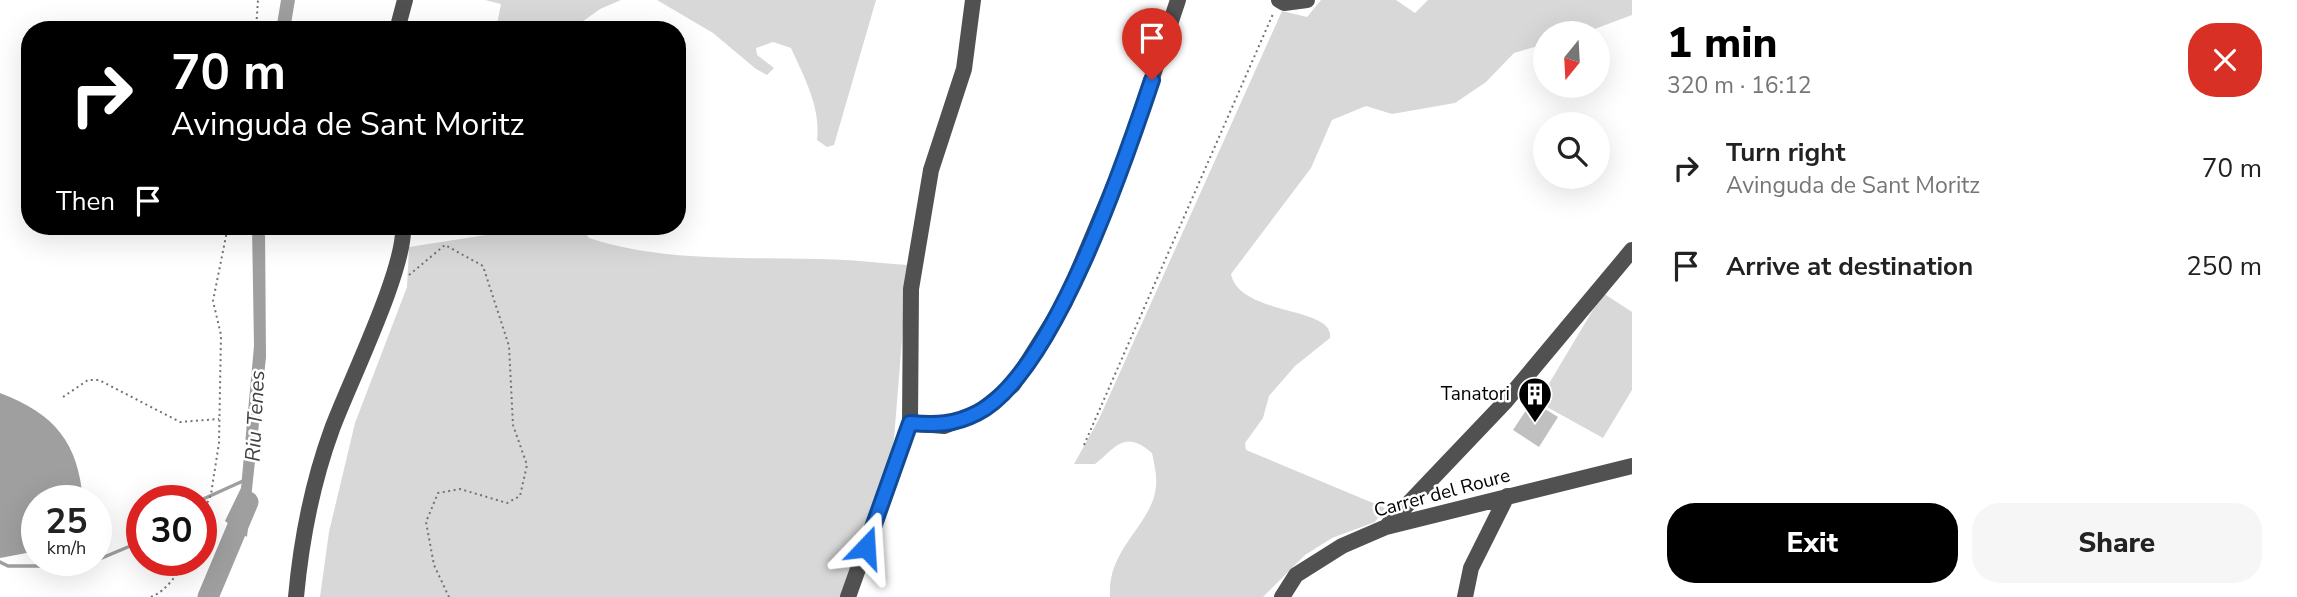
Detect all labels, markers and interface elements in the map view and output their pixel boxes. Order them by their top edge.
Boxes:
pin [1122,8,1182,80]
text: 1 min [1667,15,1777,72]
icon: arrive [1133,19,1171,57]
north arrow [1533,21,1610,98]
map controls [1533,21,1610,189]
button: close [2188,23,2262,97]
text: 70 m [171,39,286,106]
icon: right [56,49,147,140]
text: 320 m · 16:12 [1667,70,1812,101]
text: Avinguda de Sant Moritz [171,103,524,146]
button: search [1533,112,1610,189]
text: Turn right [1726,135,1845,170]
icon: right [1667,149,1705,187]
text: 70 m [2202,151,2262,186]
text: Avinguda de Sant Moritz [1726,170,1980,201]
icon: arrive [129,182,167,220]
text: Then [56,184,115,219]
icon: arrive [1667,247,1705,285]
text: Arrive at destination [1726,249,1973,284]
text: 250 m [2186,249,2262,284]
water label: Riu Tenes [239,370,271,462]
building icon: Tanatori [1516,375,1554,424]
place label: Tanatori [1441,381,1510,407]
street label: Carrer del Roure [1371,462,1513,524]
speed limit sign: 30 [126,485,217,576]
text: 25 [45,498,88,545]
button: Exit [1667,503,1958,583]
button: Share [1972,503,2262,583]
position arrow [829,510,903,584]
text: km/h [47,536,86,560]

